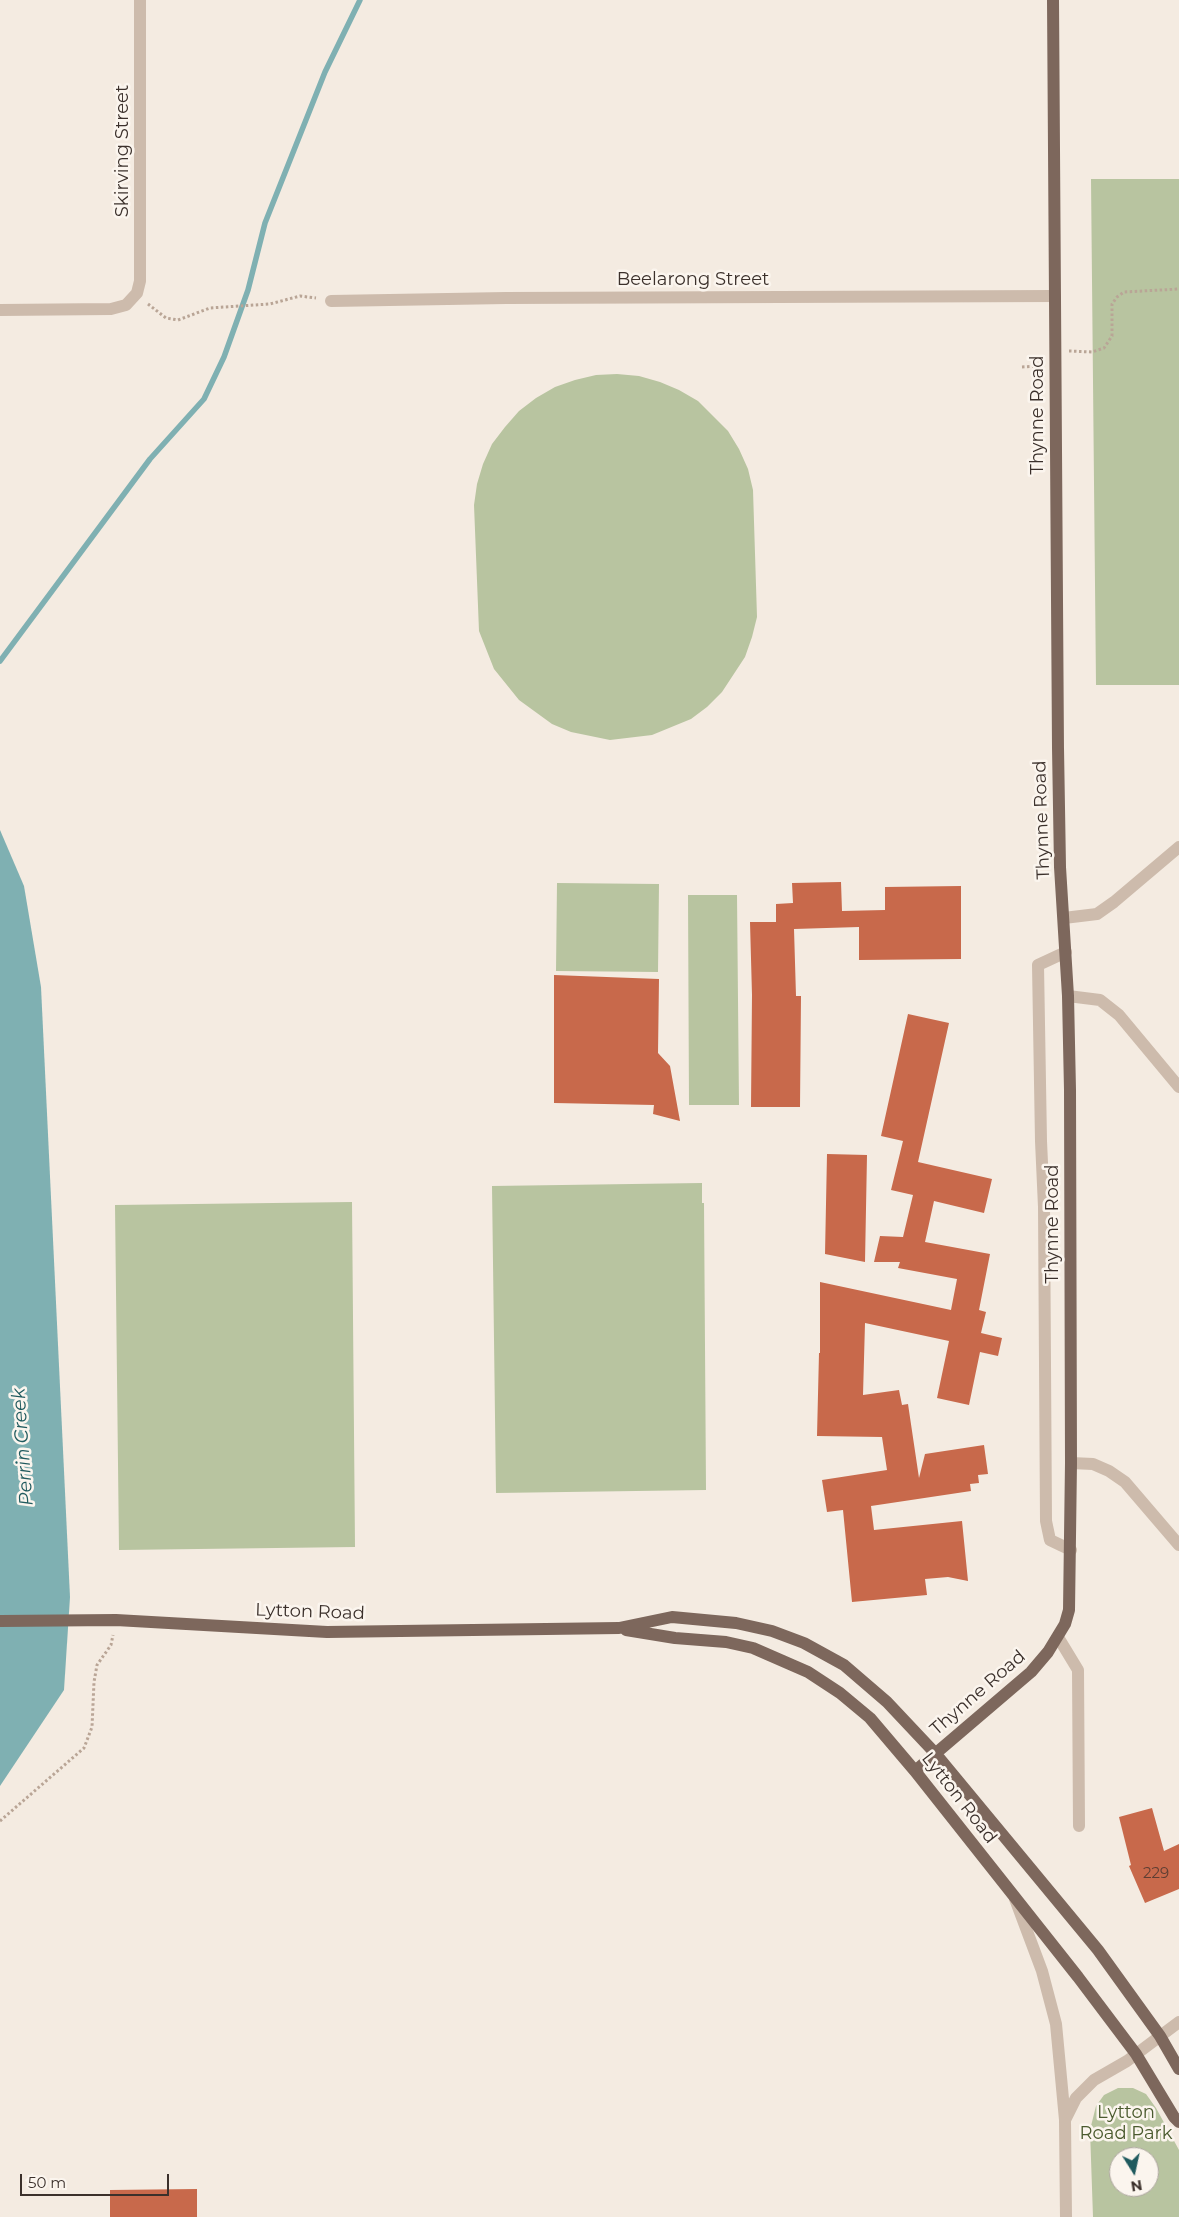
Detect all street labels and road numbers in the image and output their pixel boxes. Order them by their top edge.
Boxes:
street label: Skirving Street [112,85,134,217]
street label: Beelarong Street [617,269,769,291]
street label: Thynne Road [1027,356,1049,474]
street label: Thynne Road [1029,760,1055,880]
street label: Thynne Road [1042,1165,1064,1283]
street label: Lytton Road [255,1599,365,1625]
street label: Thynne Road [926,1646,1030,1740]
street label: Lytton Road [917,1748,1001,1848]

